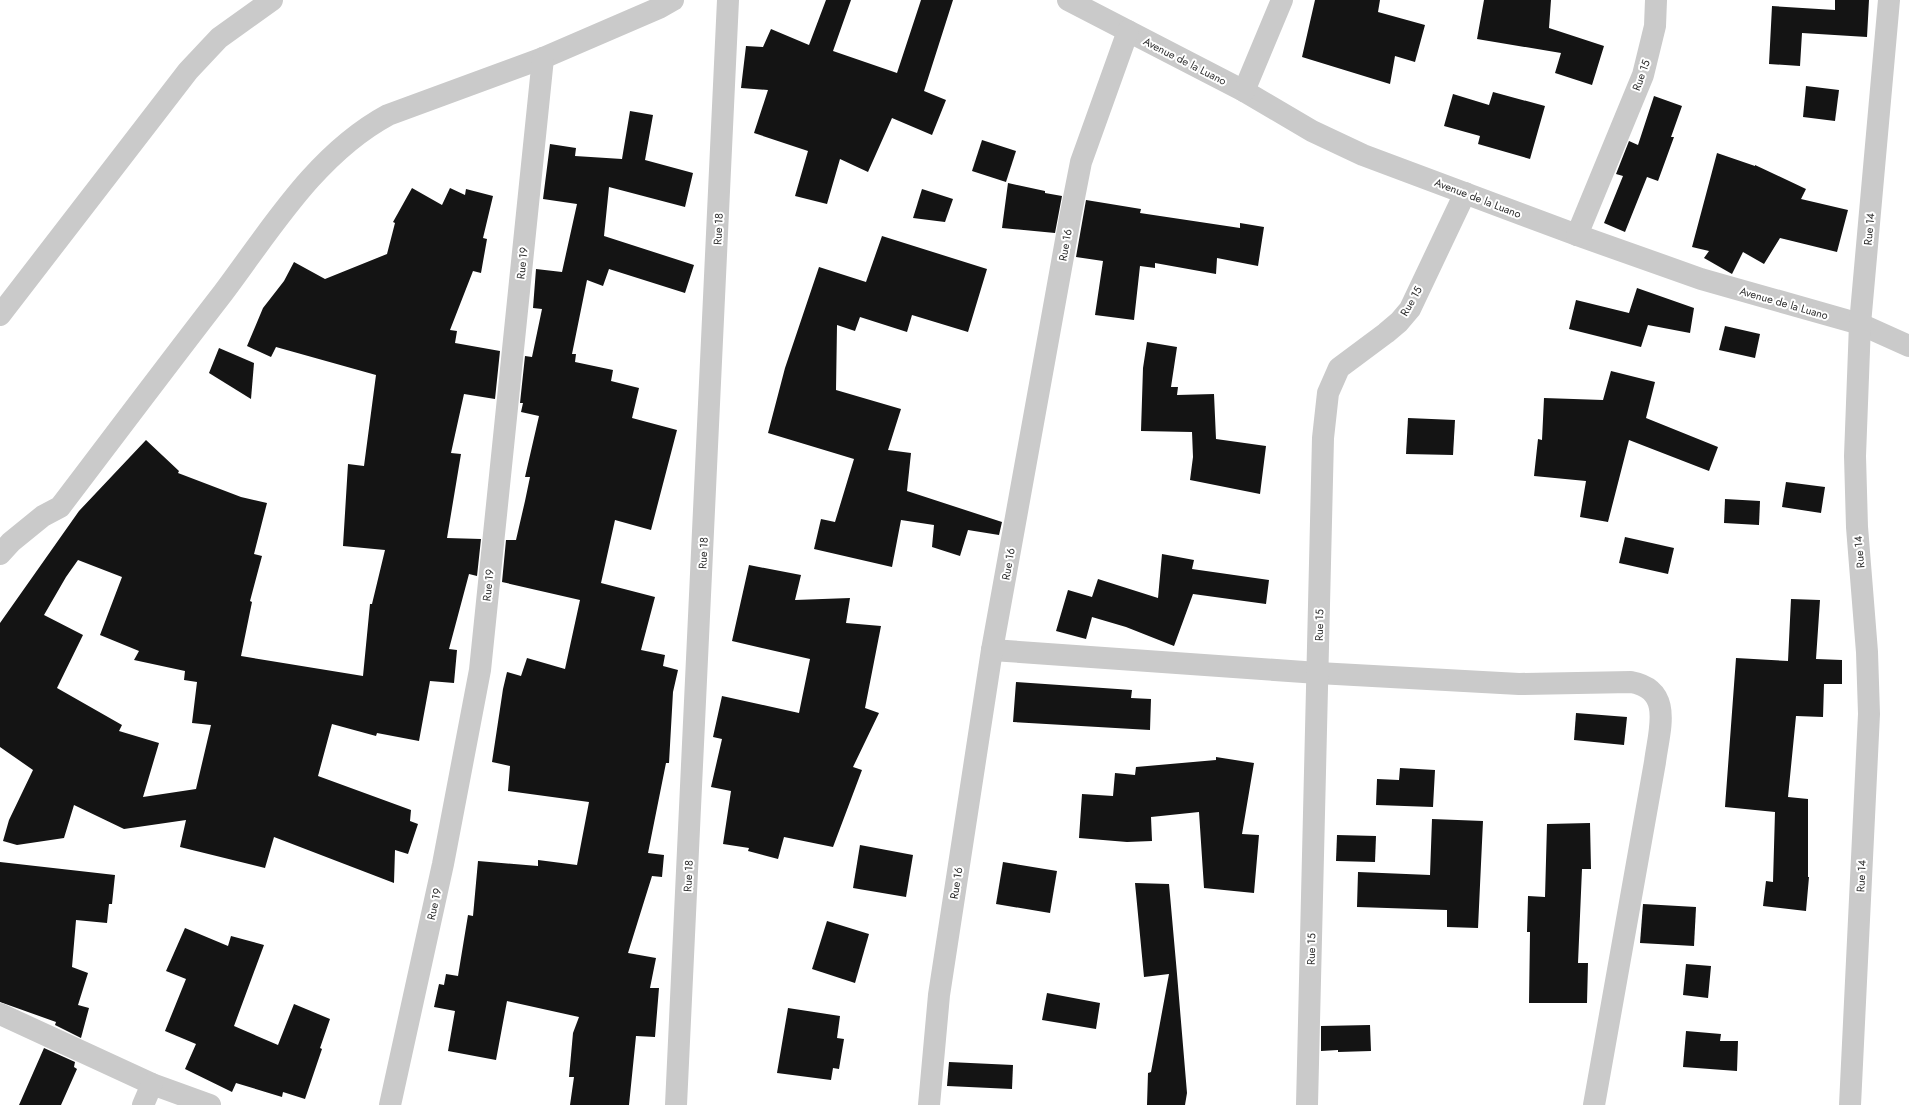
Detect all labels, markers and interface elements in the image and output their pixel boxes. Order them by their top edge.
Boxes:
street label: Avenue de la Luano [1141,33,1229,89]
street label: Rue 15 [1628,57,1654,93]
street label: Avenue de la Luano [1432,174,1524,222]
street label: Rue 14 [1860,212,1878,246]
street label: Rue 18 [709,213,727,245]
street label: Rue 16 [1054,228,1076,262]
street label: Rue 19 [512,246,532,280]
street label: Rue 15 [1396,283,1426,319]
street label: Avenue de la Luano [1738,283,1830,323]
street label: Rue 14 [1850,535,1868,569]
street label: Rue 18 [694,537,712,569]
street label: Rue 16 [997,547,1019,581]
street label: Rue 19 [478,568,498,602]
street label: Rue 15 [1311,609,1327,641]
street label: Rue 14 [1852,859,1870,893]
street label: Rue 18 [679,860,697,892]
street label: Rue 16 [946,866,966,900]
street label: Rue 19 [423,887,445,921]
street label: Rue 15 [1303,933,1319,965]

